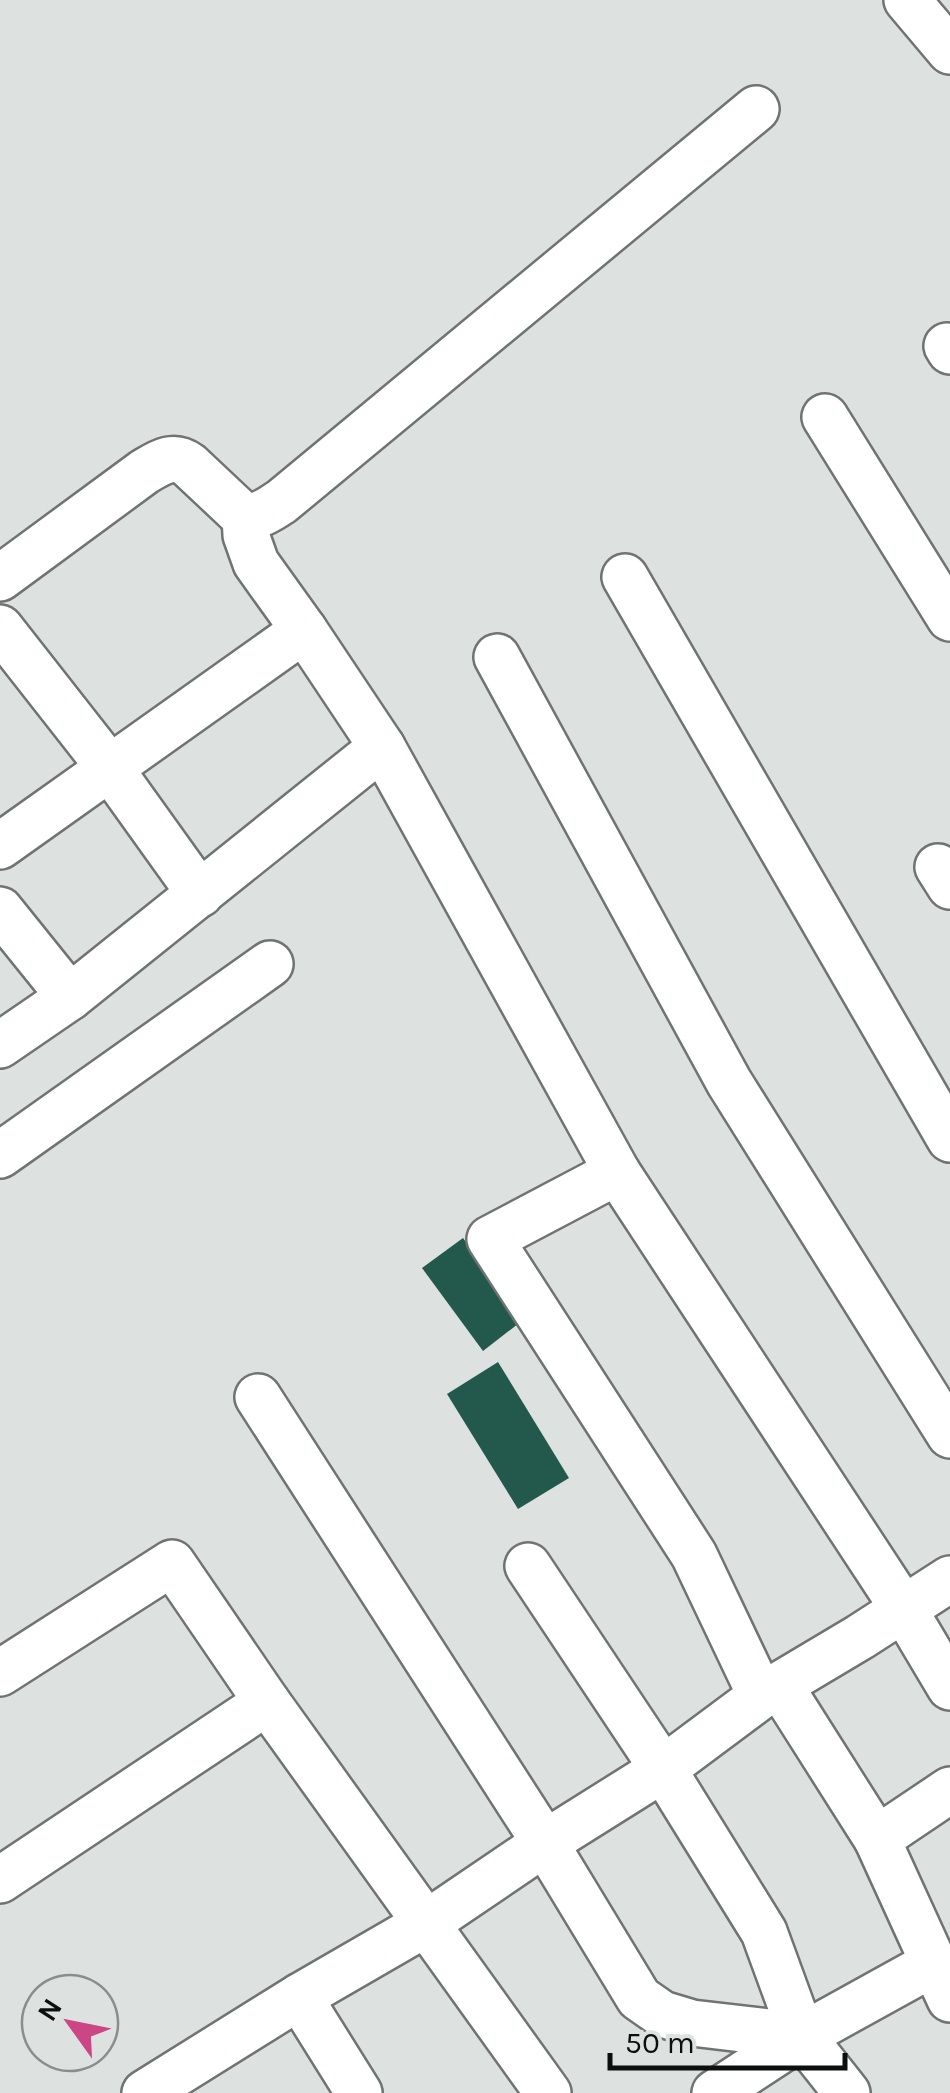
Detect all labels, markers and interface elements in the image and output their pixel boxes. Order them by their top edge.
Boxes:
north arrow [20,1973,120,2073]
text: N [30,1992,69,2027]
scale bar [610,2008,845,2070]
text: 50 m [625,2025,695,2061]

